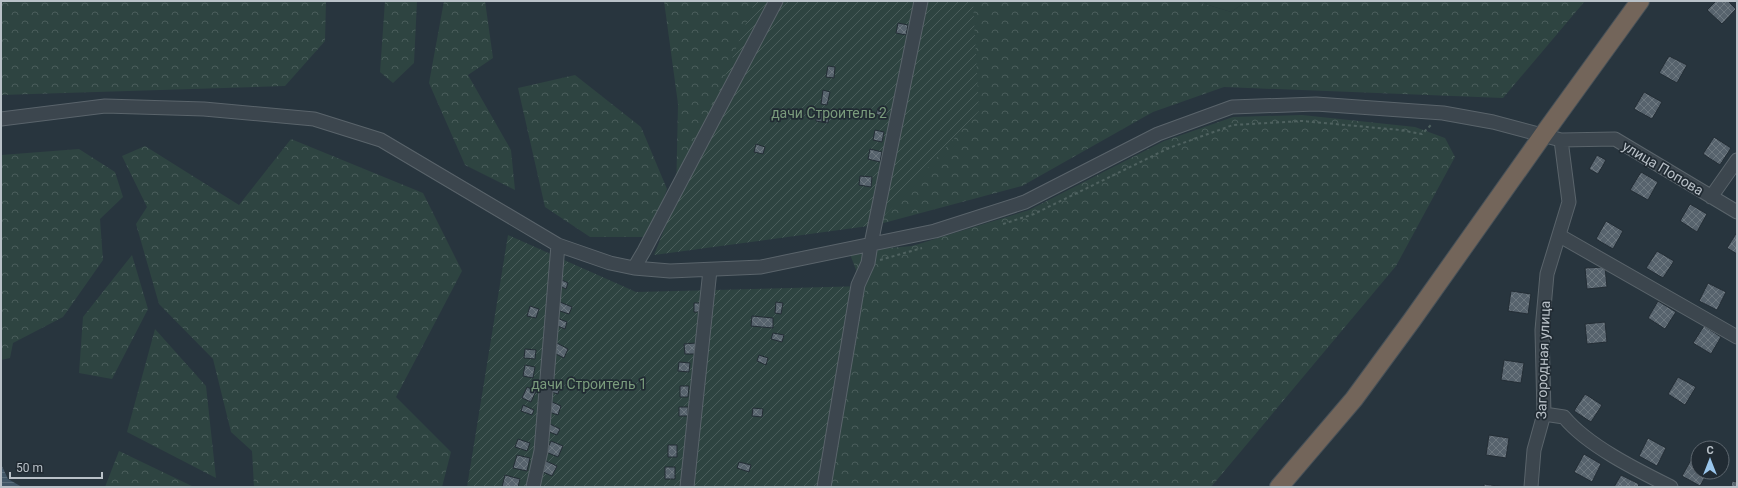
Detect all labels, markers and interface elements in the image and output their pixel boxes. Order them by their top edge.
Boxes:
park label: дачи Строитель 2 [771,105,887,121]
street label: улица Попова [1620,138,1706,198]
street label: Загородная улица [1533,300,1553,420]
park label: дачи Строитель 1 [531,376,647,392]
north arrow [1690,440,1730,480]
text: С [1706,444,1714,457]
scale bar [10,454,102,480]
text: 50 m [16,461,43,475]

